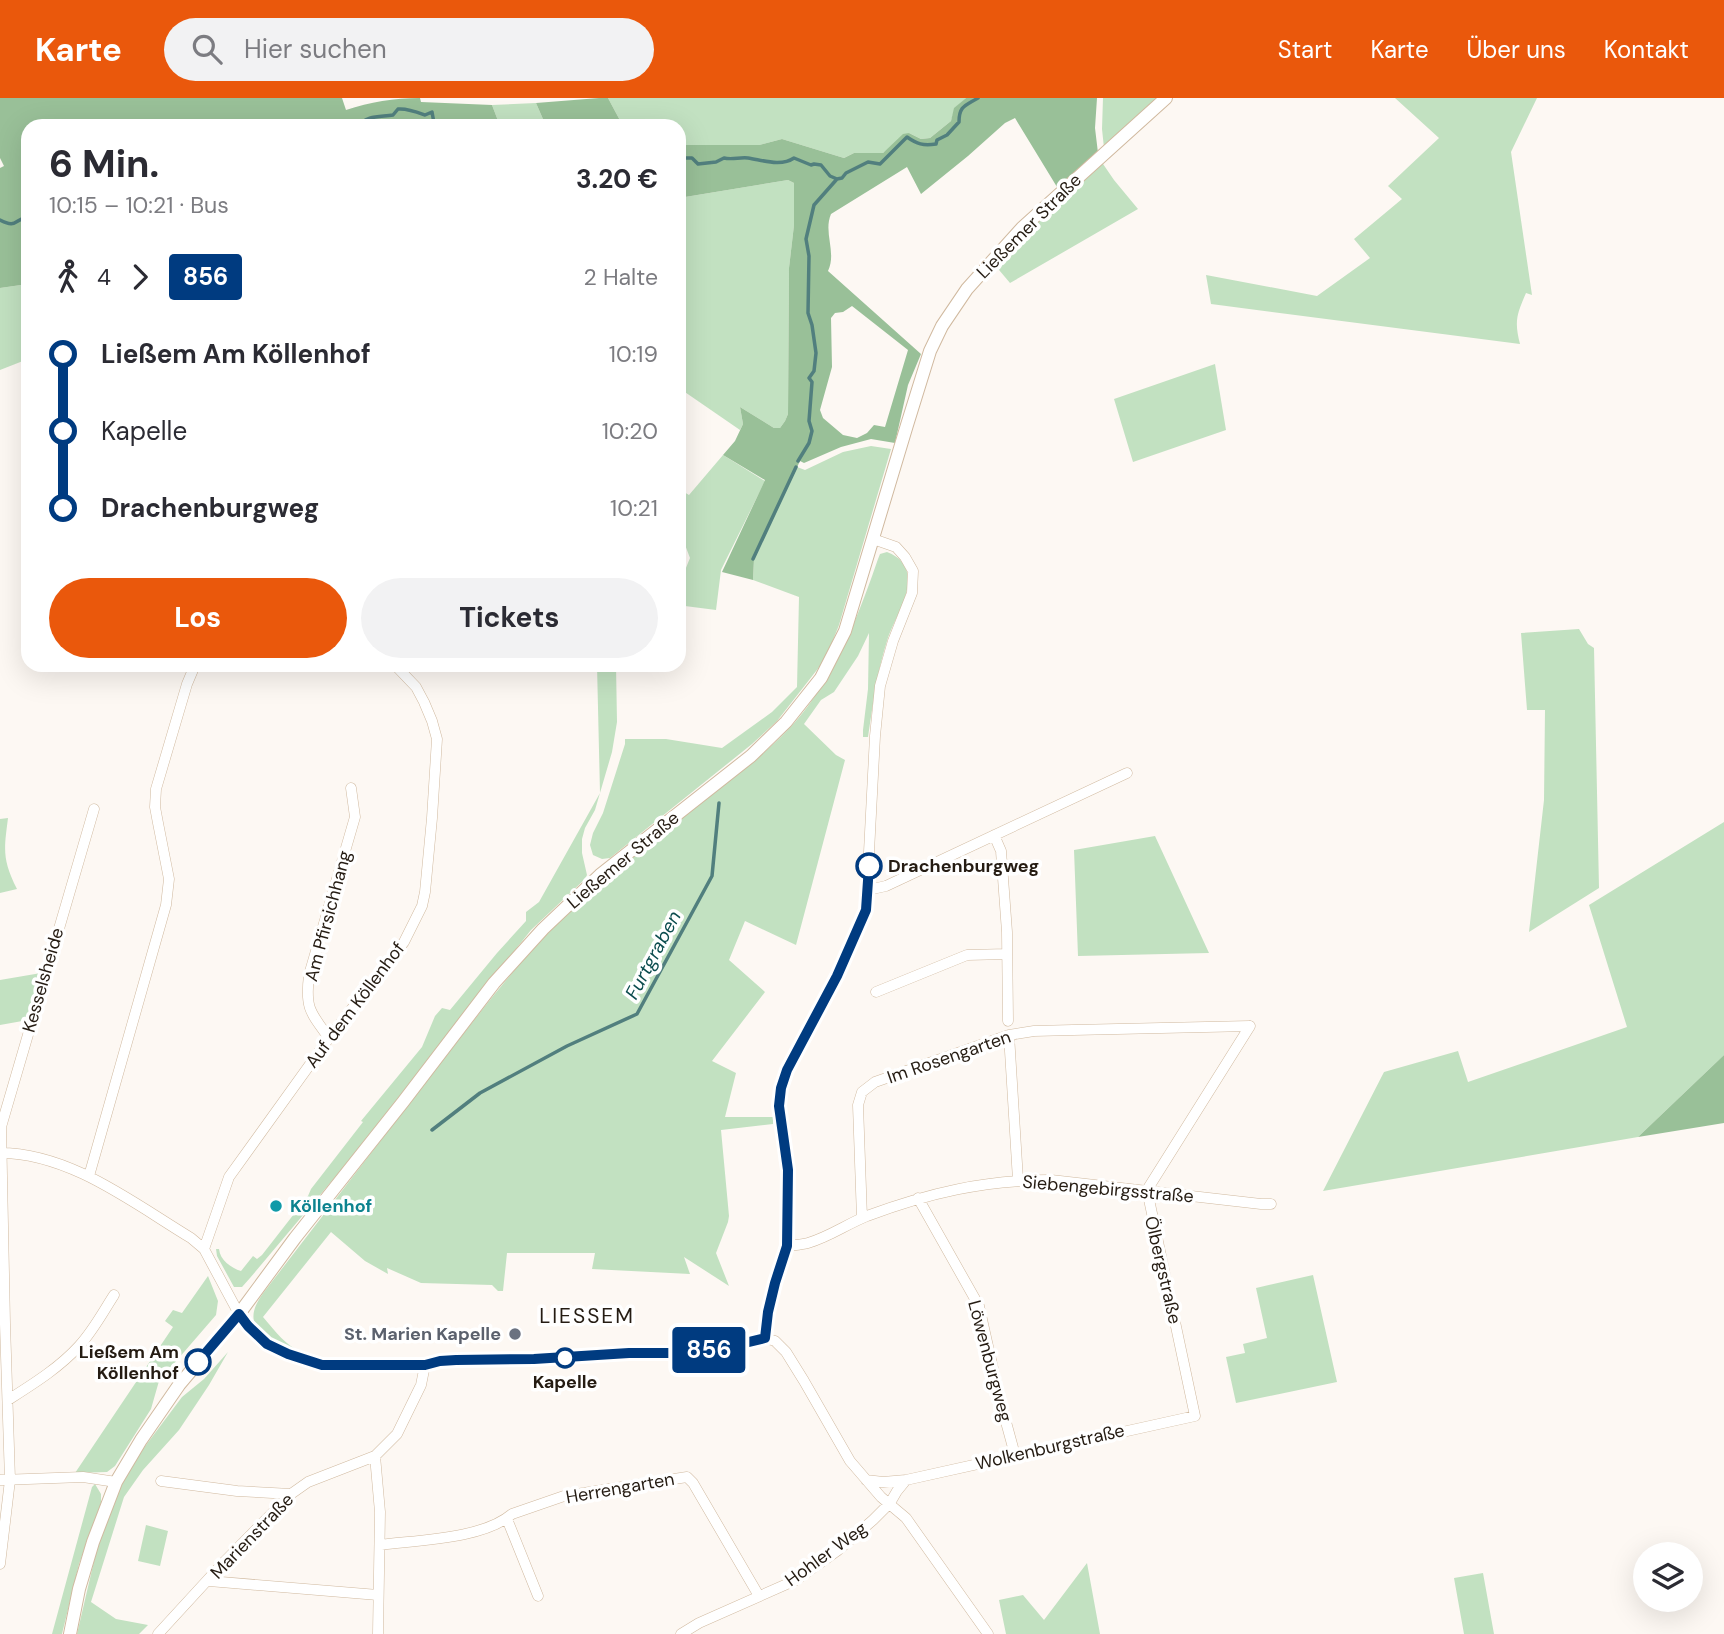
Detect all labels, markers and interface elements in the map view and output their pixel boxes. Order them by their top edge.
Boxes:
search box [164,18,654,81]
text: Karte [35,28,122,71]
icon: search [188,30,226,68]
text: Hier suchen [244,32,387,66]
text: Start [1278,34,1332,65]
text: Karte [1370,34,1429,65]
text: Über uns [1467,34,1566,65]
text: Kontakt [1604,34,1689,65]
text: 6 Min. [49,139,159,189]
text: 3.20 € [576,162,658,196]
street label: Ließemer Straße [971,168,1087,284]
text: 10:15 – 10:21 · Bus [49,190,229,220]
icon: walk [49,258,87,296]
icon: forward [121,258,159,296]
text: 856 [183,261,228,292]
text: 4 [97,262,111,292]
text: 2 Halte [584,262,658,292]
text: Ließem Am Köllenhof [101,337,371,371]
text: 10:19 [609,339,658,369]
text: Kapelle [101,414,187,448]
text: 10:20 [602,416,658,446]
text: Drachenburgweg [101,491,319,525]
text: 10:21 [610,493,658,523]
button: Los [49,578,347,658]
button: Tickets [361,578,658,658]
street label: Ließemer Straße [562,806,684,914]
street label: Am Pfirsichhang [299,848,357,984]
marker: Drachenburgweg [856,853,882,879]
place label: Drachenburgweg [888,854,1039,878]
water label: Furtgraben [619,906,687,1004]
street label: Kesselsheide [17,925,69,1035]
street label: Auf dem Köllenhof [300,937,410,1073]
street label: Im Rosengarten [884,1025,1014,1089]
street label: Siebengebirgsstraße [1021,1170,1195,1208]
place label: Köllenhof [290,1194,372,1218]
marker: Köllenhof [268,1198,284,1214]
street label: Ölbergstraße [1139,1214,1187,1326]
street label: Löwenburgweg [962,1297,1018,1425]
district label: LIESSEM [539,1302,635,1330]
place label: St. Marien Kapelle [344,1322,501,1346]
marker: St. Marien Kapelle [507,1326,523,1342]
line badge: 856 [669,1327,749,1373]
text: 856 [686,1334,732,1365]
place label: Ließem Am Köllenhof [79,1340,179,1385]
marker: Kapelle [555,1348,575,1368]
marker: Ließem Am Köllenhof [185,1349,211,1375]
place label: Kapelle [533,1370,598,1394]
street label: Wolkenburgstraße [973,1418,1127,1476]
street label: Herrengarten [564,1467,676,1509]
street label: Marienstraße [205,1488,299,1584]
street label: Hohler Weg [780,1516,872,1592]
map controls [1633,1542,1703,1612]
button: layers [1633,1542,1703,1612]

